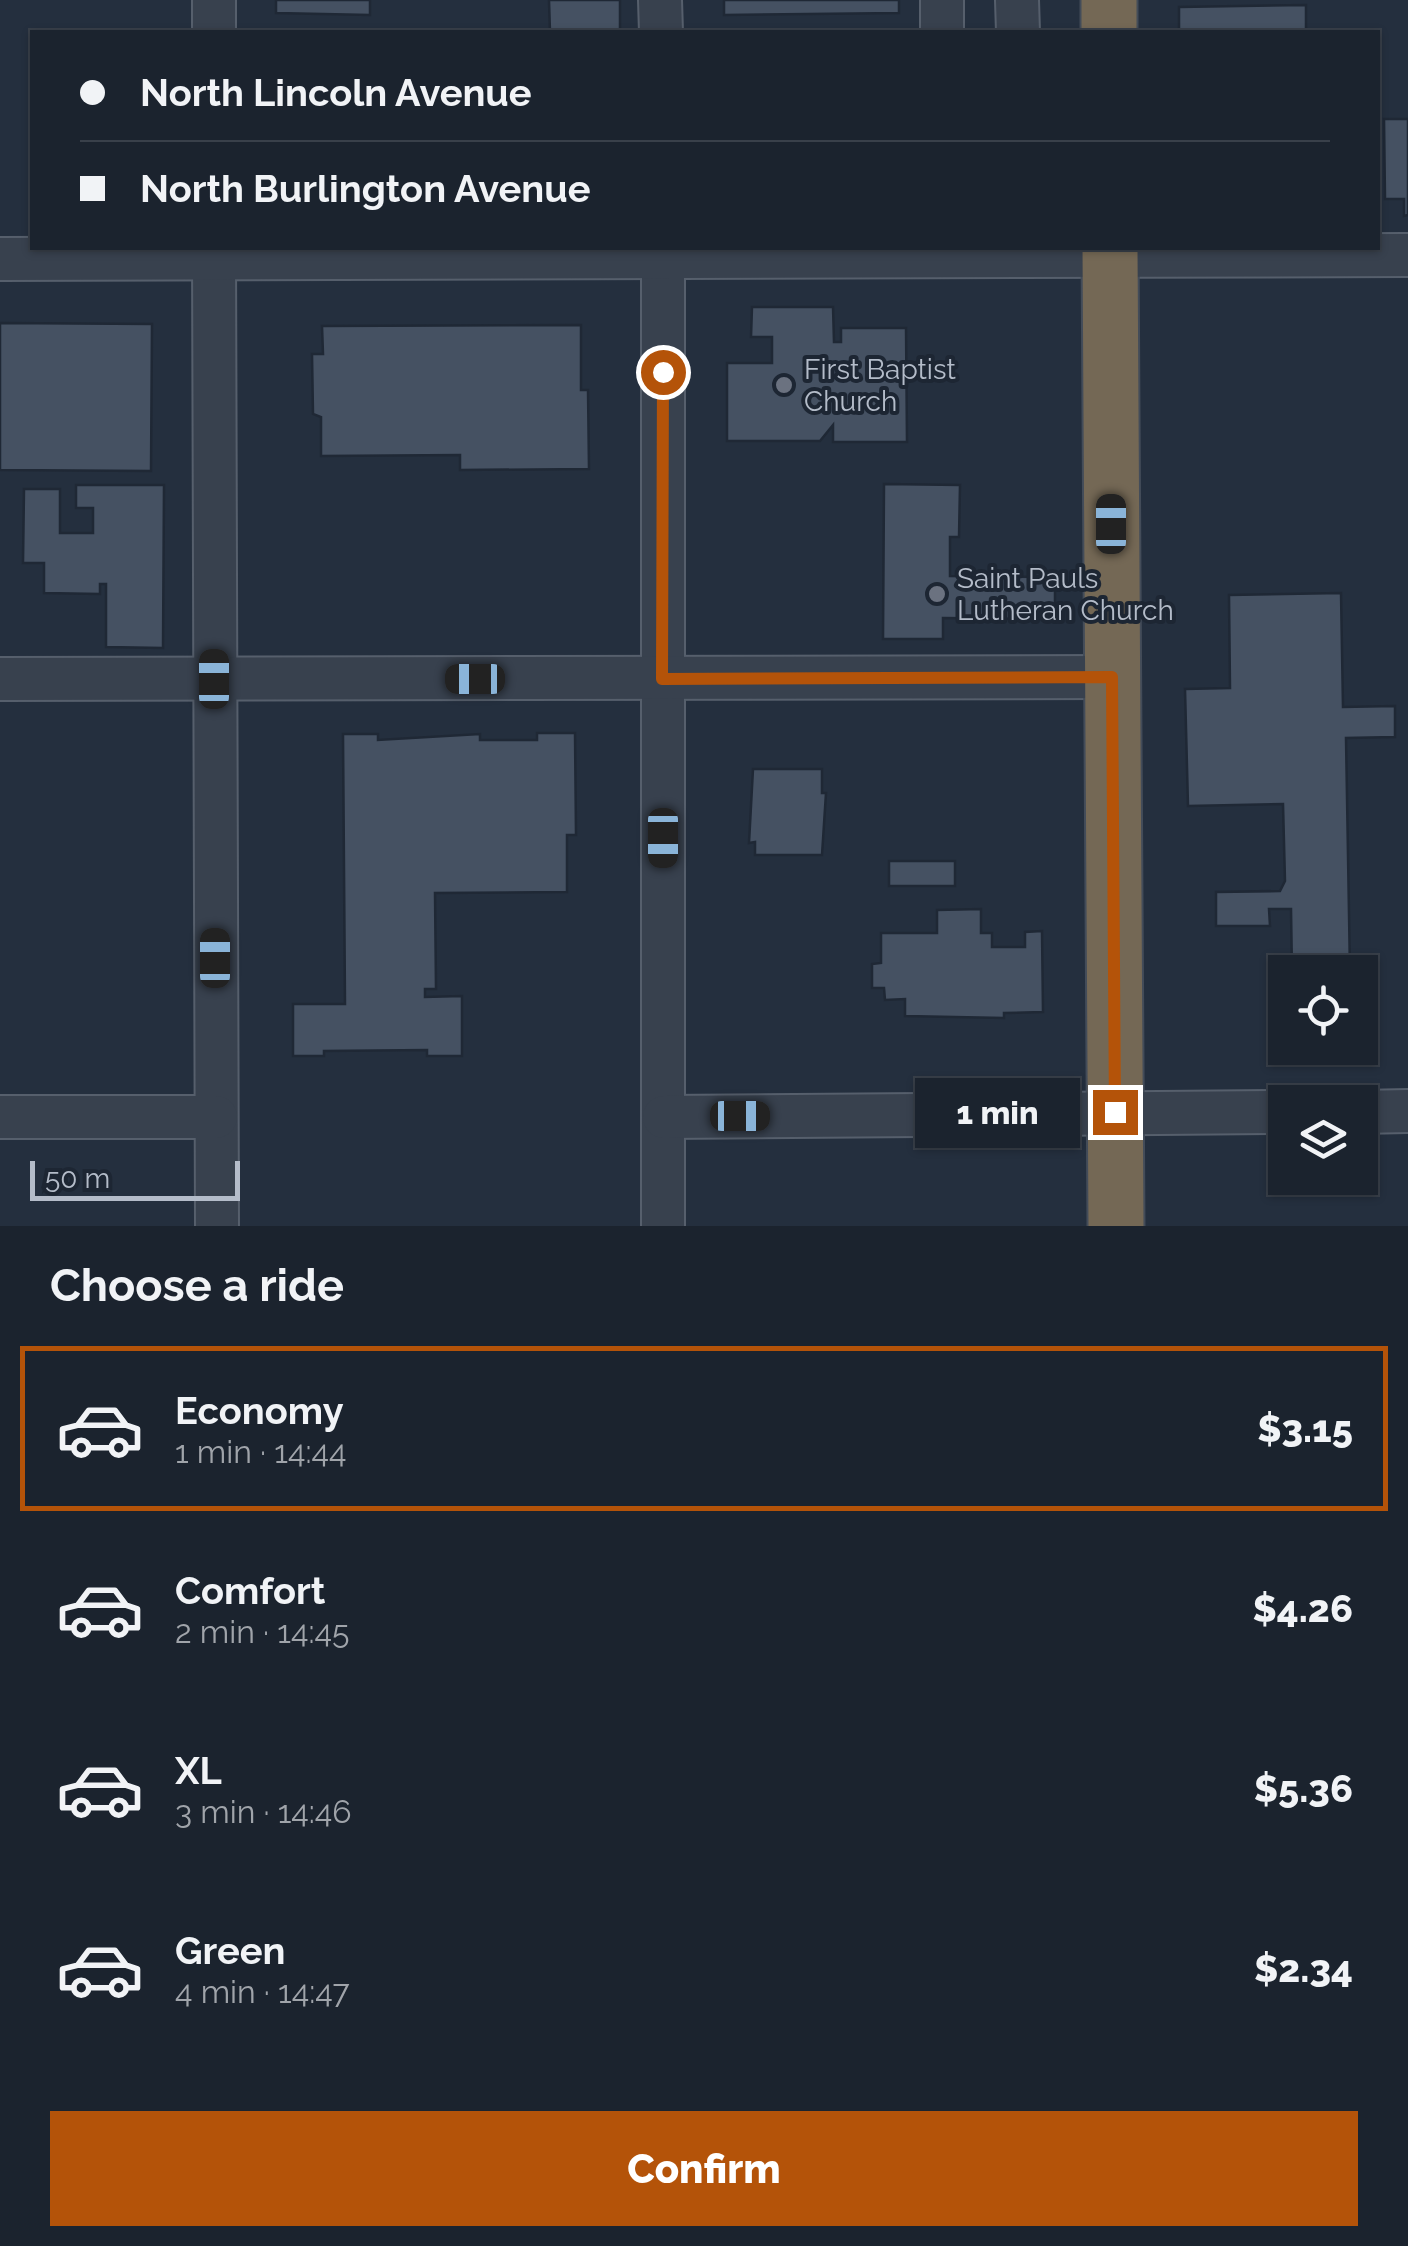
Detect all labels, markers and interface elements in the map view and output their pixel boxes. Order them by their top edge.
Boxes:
text: North Lincoln Avenue [140,70,532,115]
text: North Burlington Avenue [140,166,591,211]
route start [641,350,686,395]
place label: First Baptist Church [804,353,956,418]
marker: First Baptist Church [773,374,795,396]
car [1096,494,1126,554]
place label: Saint Pauls Lutheran Church [957,562,1174,627]
marker: Saint Pauls Lutheran Church [926,583,948,605]
car [199,649,229,709]
car [445,664,505,694]
car [648,808,678,868]
car [200,928,230,988]
map controls [1268,955,1378,1195]
button: locate [1268,955,1378,1065]
callout: 1 min [915,1077,1080,1147]
button: layers [1268,1085,1378,1195]
route end [1093,1090,1138,1135]
text: 1 min [956,1094,1039,1131]
car [710,1101,770,1131]
scale bar [30,1156,240,1200]
text: 50 m [45,1162,110,1195]
text: Choose a ride [50,1259,344,1312]
icon: car [55,1384,145,1474]
text: Economy [175,1388,344,1433]
text: $3.15 [1257,1406,1353,1451]
text: 1 min · 14:44 [175,1433,346,1470]
icon: car [55,1564,145,1654]
text: Comfort [175,1568,325,1613]
text: $4.26 [1252,1586,1353,1631]
text: 2 min · 14:45 [175,1613,349,1650]
icon: car [55,1744,145,1834]
text: XL [175,1748,222,1793]
text: $5.36 [1254,1766,1353,1811]
text: 3 min · 14:46 [175,1793,352,1830]
icon: car [55,1924,145,2014]
text: Green [175,1928,285,1973]
text: $2.34 [1254,1946,1353,1991]
text: 4 min · 14:47 [175,1973,350,2010]
button: Confirm [50,2111,1358,2226]

